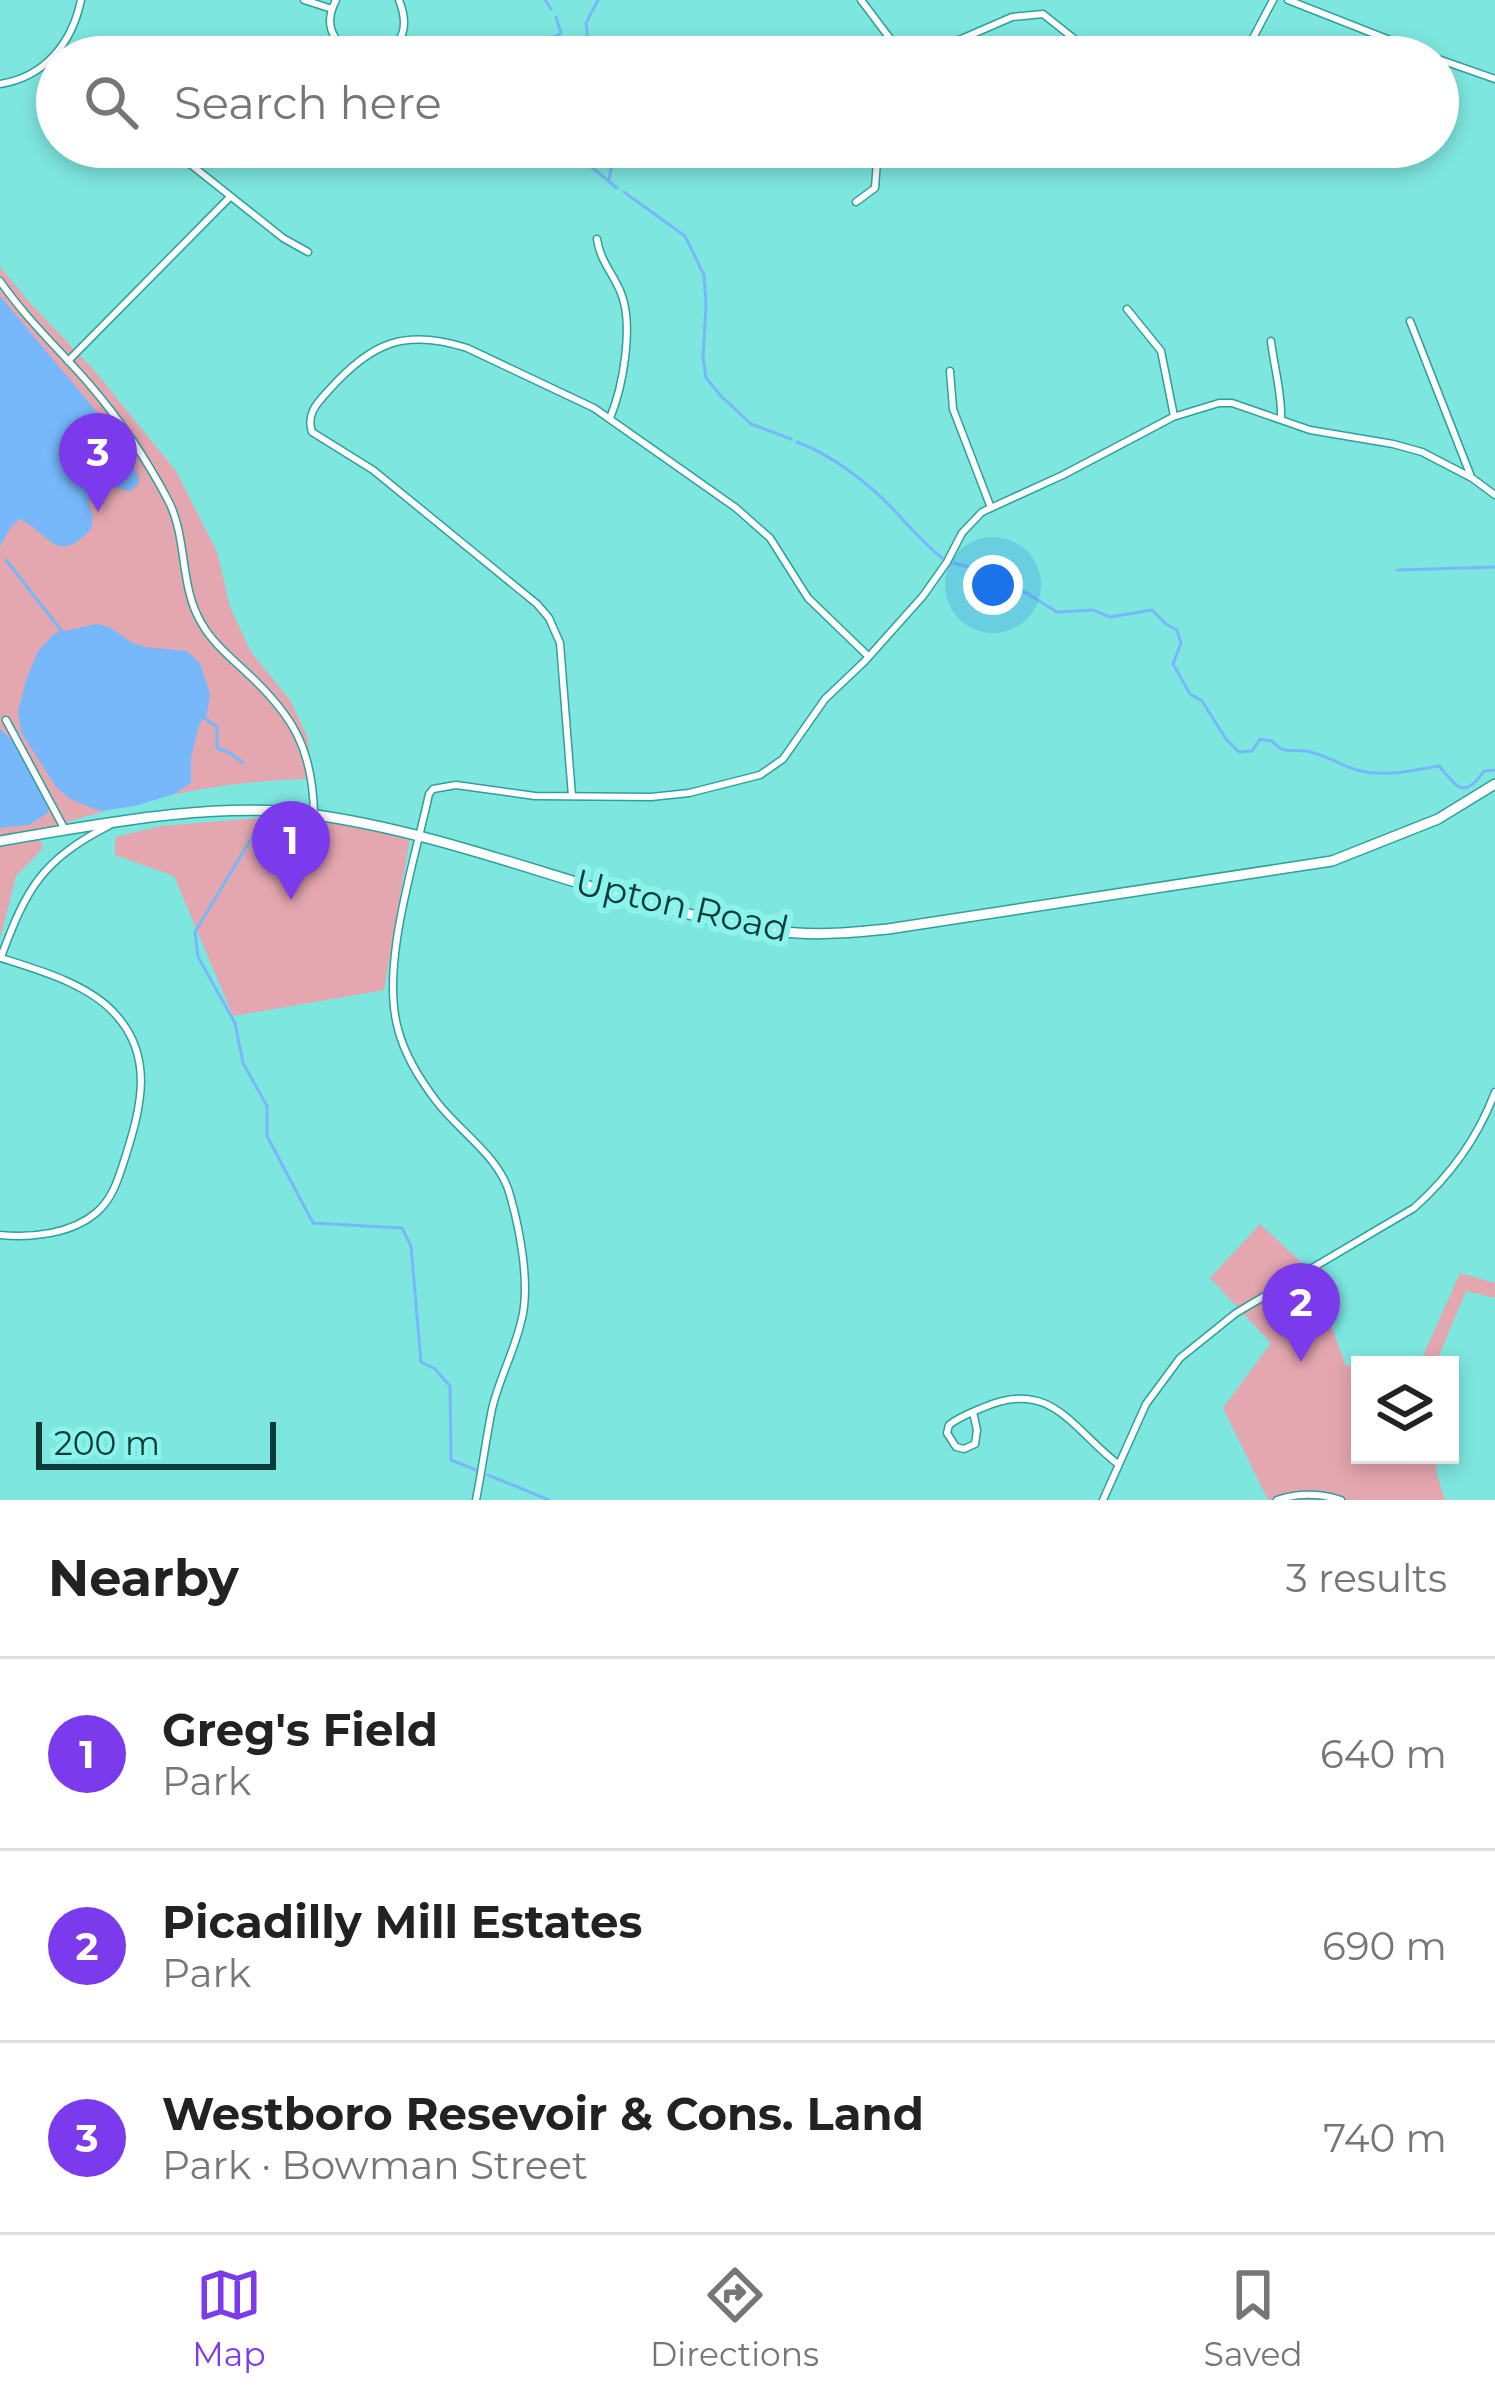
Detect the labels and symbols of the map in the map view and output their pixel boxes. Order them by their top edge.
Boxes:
pin: 3 [59,413,137,512]
your location [963,555,1023,615]
pin: 1 [252,801,330,900]
street label: Upton Road [571,859,793,951]
pin: 2 [1262,1263,1340,1362]
scale bar [36,1416,276,1469]

